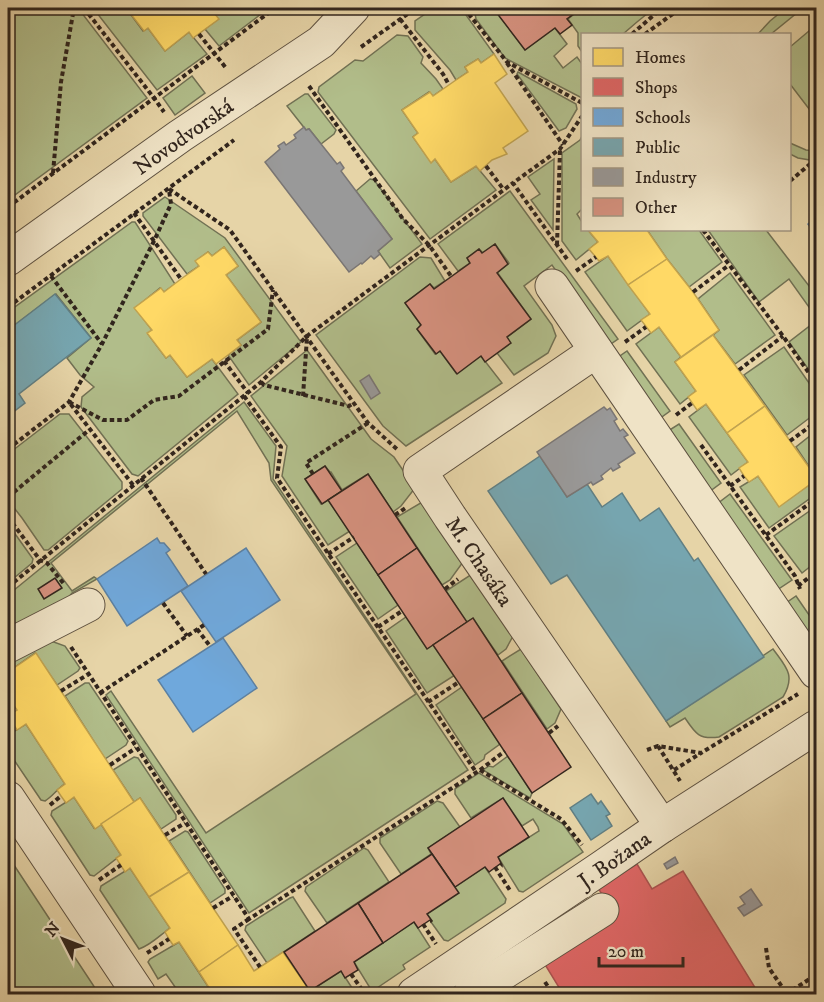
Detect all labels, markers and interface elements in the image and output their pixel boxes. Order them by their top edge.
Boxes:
legend [581,33,791,231]
text: Homes [635,47,686,69]
text: Shops [635,77,678,99]
street label: Novodvorská [129,93,239,181]
text: Schools [635,107,690,129]
text: Public [635,137,681,159]
text: Industry [635,167,697,189]
text: Other [635,197,677,219]
street label: M. Chasáka [439,512,519,612]
street label: J. Božana [572,825,657,896]
north arrow [33,909,93,969]
text: N [41,918,64,941]
scale bar [599,930,683,968]
text: 20 m [608,941,644,963]

